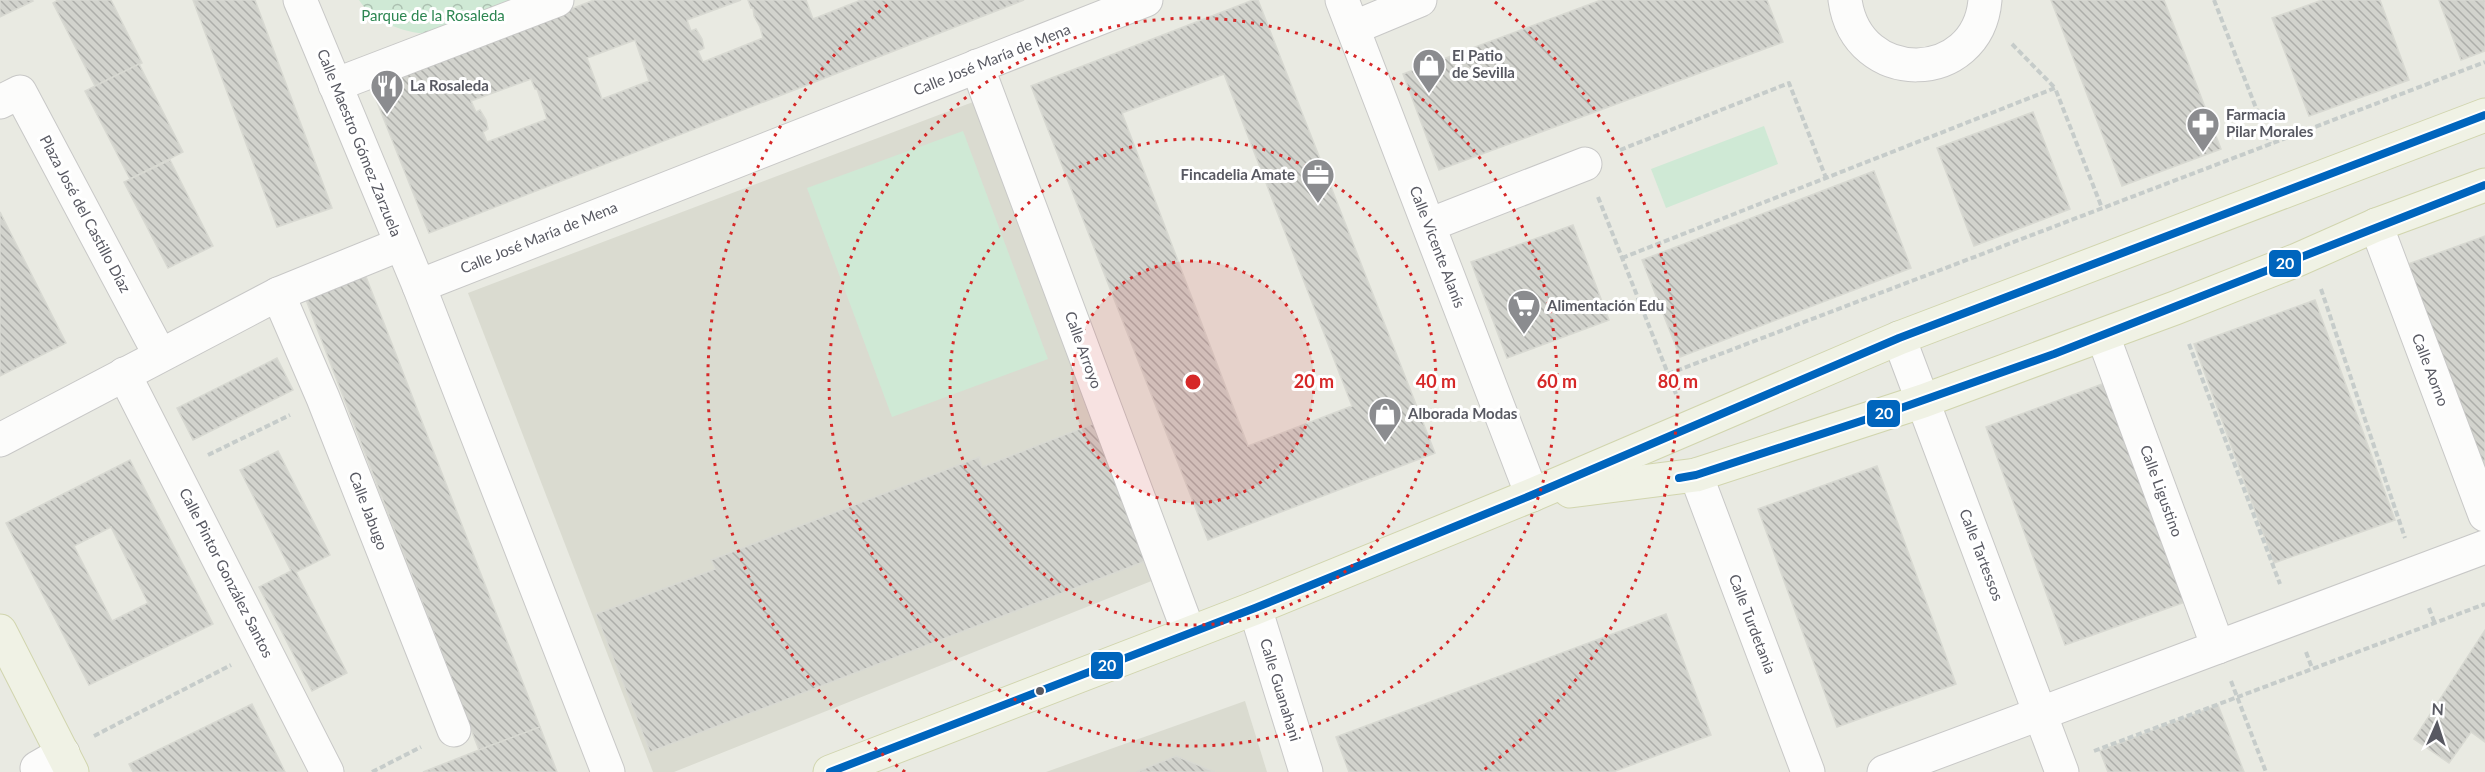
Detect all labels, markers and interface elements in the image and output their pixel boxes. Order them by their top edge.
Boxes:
park label: Parque de la Rosaleda [361,6,505,24]
street label: Calle José María de Mena [910,19,1073,99]
street label: Calle Maestro Gómez Zarzuela [314,46,406,239]
place label: El Patio de Sevilla [1452,46,1515,81]
shop icon: El Patio de Sevilla [1411,47,1447,94]
restaurant icon: La Rosaleda [369,68,405,115]
place label: La Rosaleda [410,76,489,94]
place label: Farmacia Pilar Morales [2226,105,2314,140]
pharmacy icon: Farmacia Pilar Morales [2185,106,2221,153]
street label: Plaza José del Castillo Díaz [37,132,135,296]
office icon: Fincadelia Amate [1300,157,1336,204]
place label: Fincadelia Amate [1181,165,1295,183]
street label: Calle Vicente Alanís [1406,183,1469,310]
street label: Calle José María de Mena [457,197,620,277]
line badge: 20 [2268,249,2302,278]
text: 20 [2276,253,2294,272]
supermarket icon: Alimentación Edu [1506,288,1542,335]
place label: Alimentación Edu [1546,296,1664,314]
street label: Calle Arroyo [1062,309,1106,391]
street label: Calle Aorno [2409,331,2453,409]
text: 20 m [1294,370,1334,392]
text: 40 m [1416,370,1456,392]
text: 60 m [1537,370,1577,392]
text: 80 m [1658,370,1698,392]
centre of rings [1183,372,1203,392]
shop icon: Alborada Modas [1367,396,1403,443]
line badge: 20 [1866,399,1901,428]
text: 20 [1875,403,1893,422]
place label: Alborada Modas [1407,404,1518,422]
street label: Calle Ligustino [2137,442,2187,539]
street label: Calle Jabugo [346,469,392,552]
street label: Calle Pintor González Santos [176,485,278,660]
street label: Calle Tartessos [1956,506,2008,603]
street label: Calle Turdetania [1726,571,1780,676]
street label: Calle Guanahani [1257,636,1305,743]
line badge: 20 [1090,651,1124,680]
text: 20 [1098,655,1116,674]
unlabelled marker [1034,685,1046,697]
north arrow [2407,694,2467,754]
text: N [2431,699,2444,718]

